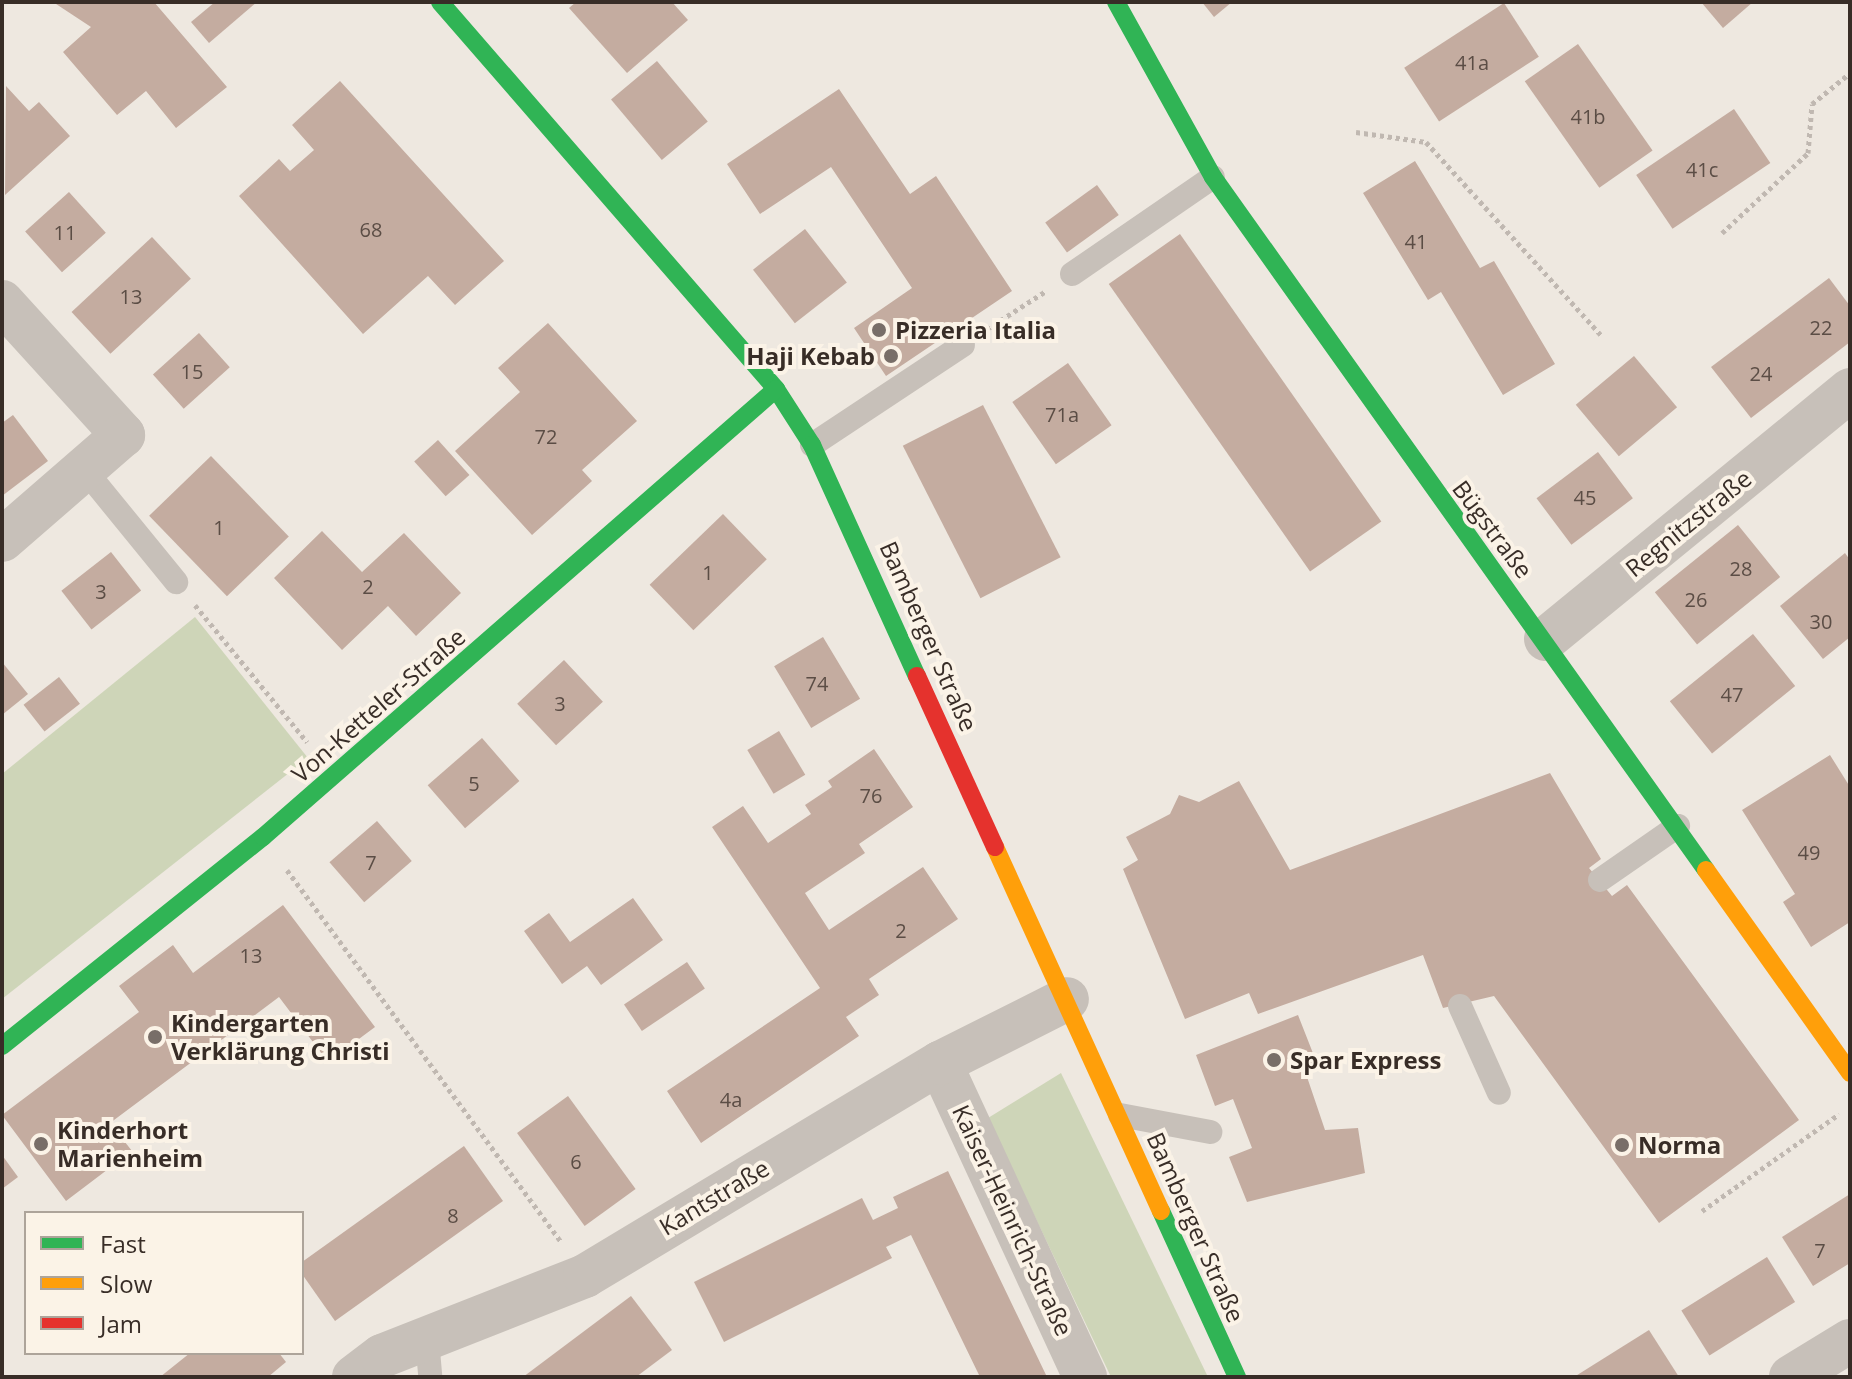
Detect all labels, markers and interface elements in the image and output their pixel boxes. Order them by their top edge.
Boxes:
house number: 41a [1455,50,1489,74]
house number: 41b [1570,104,1606,128]
house number: 41c [1686,157,1718,181]
house number: 68 [360,217,382,241]
house number: 11 [54,220,76,244]
house number: 41 [1405,229,1427,253]
house number: 13 [120,284,142,308]
house number: 22 [1810,315,1832,339]
place label: Pizzeria Italia [895,316,1056,344]
marker: Pizzeria Italia [870,321,888,339]
place label: Haji Kebab [746,342,875,370]
marker: Haji Kebab [882,347,900,365]
house number: 15 [181,359,203,383]
house number: 24 [1750,361,1772,385]
house number: 71a [1045,402,1079,426]
house number: 72 [535,424,557,448]
street label: Regnitzstraße [1619,464,1757,582]
street label: Bügstraße [1447,474,1539,584]
house number: 45 [1574,485,1596,509]
house number: 1 [213,515,225,539]
street label: Bamberger Straße [874,537,984,735]
house number: 28 [1730,556,1752,580]
house number: 1 [702,560,714,584]
house number: 2 [362,574,374,598]
house number: 3 [95,579,107,603]
house number: 26 [1685,587,1707,611]
house number: 30 [1810,609,1832,633]
street label: Von-Ketteler-Straße [285,622,471,788]
house number: 74 [806,671,828,695]
house number: 47 [1721,682,1743,706]
house number: 3 [554,691,566,715]
house number: 5 [468,771,480,795]
house number: 76 [860,783,882,807]
house number: 49 [1798,840,1820,864]
house number: 7 [365,850,377,874]
house number: 2 [895,918,907,942]
house number: 13 [240,943,262,967]
place label: Kindergarten Verklärung Christi [171,1009,390,1065]
marker: Kindergarten Verklärung Christi [146,1028,164,1046]
place label: Spar Express [1290,1046,1441,1074]
marker: Spar Express [1265,1051,1283,1069]
house number: 4a [720,1087,742,1111]
street label: Kaiser-Heinrich-Straße [947,1100,1079,1340]
place label: Kinderhort Marienheim [57,1116,203,1172]
street label: Bamberger Straße [1141,1128,1251,1326]
place label: Norma [1638,1131,1721,1159]
marker: Kinderhort Marienheim [32,1135,50,1153]
marker: Norma [1613,1136,1631,1154]
house number: 6 [570,1149,582,1173]
street label: Kantstraße [654,1153,774,1241]
house number: 8 [447,1203,459,1227]
legend [24,1211,304,1355]
text: Fast [100,1227,146,1260]
house number: 7 [1814,1238,1826,1262]
text: Slow [100,1267,152,1300]
text: Jam [100,1307,142,1340]

